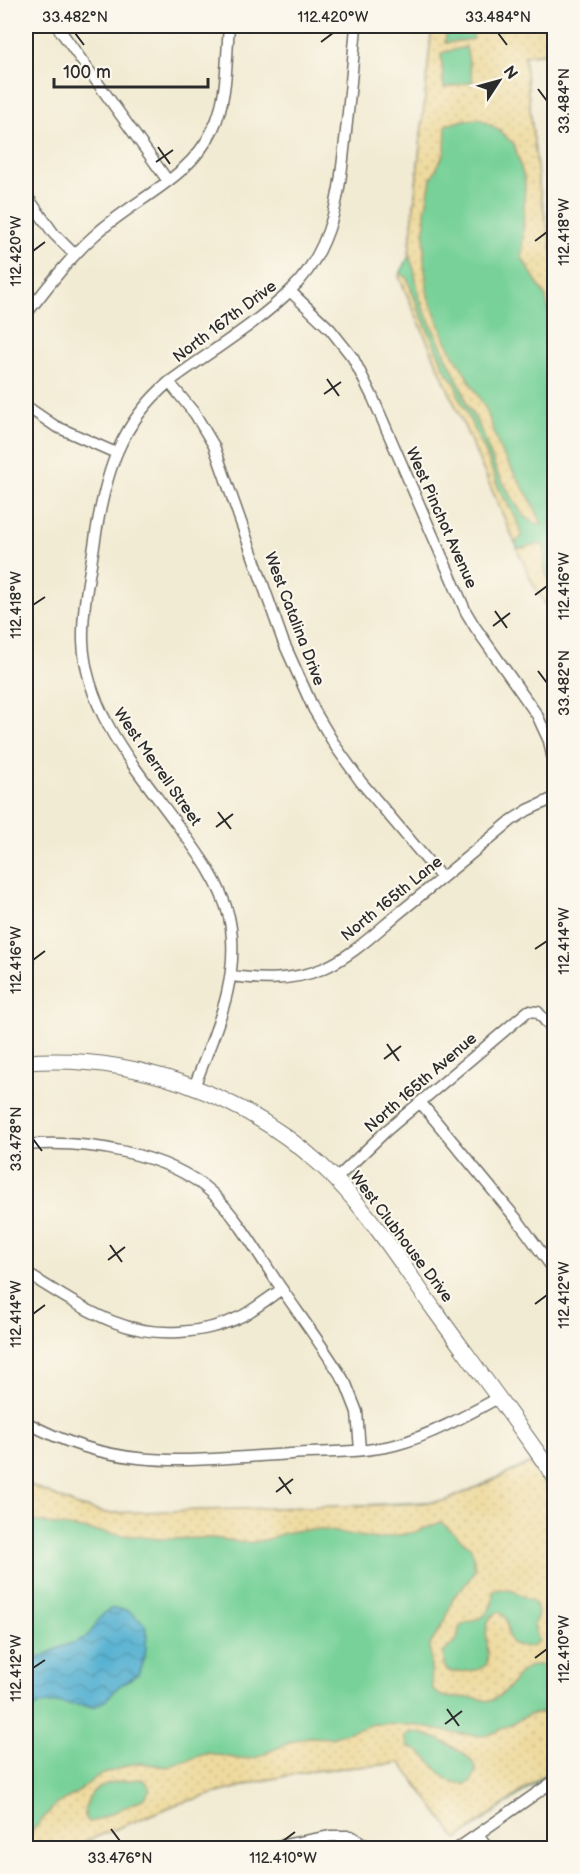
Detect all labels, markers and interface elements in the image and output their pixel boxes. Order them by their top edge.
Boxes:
text: 33.482°N [42,8,108,27]
text: 112.420°W [298,8,369,27]
text: 33.484°N [465,8,531,27]
scale bar [54,51,208,89]
north arrow [469,51,529,111]
text: 100 m [63,62,111,83]
text: N [499,63,521,84]
text: 33.484°N [555,68,574,134]
text: 112.418°W [555,198,574,266]
text: 112.420°W [7,215,26,286]
street label: North 167th Drive [169,277,281,367]
street label: West Pinchot Avenue [401,445,481,592]
street label: West Catalina Drive [260,550,328,689]
text: 112.416°W [555,552,574,620]
text: 112.418°W [7,571,26,639]
text: 33.482°N [555,650,574,716]
street label: West Merrell Street [109,704,205,830]
street label: North 165th Lane [338,852,447,946]
text: 112.414°W [555,907,574,975]
text: 112.416°W [7,926,26,994]
street label: North 165th Avenue [361,1029,481,1137]
text: 33.478°N [7,1107,26,1171]
street label: West Clubhouse Drive [346,1168,457,1307]
text: 112.412°W [555,1261,574,1329]
text: 112.414°W [7,1280,26,1348]
text: 112.410°W [555,1615,574,1683]
text: 112.412°W [7,1634,26,1702]
text: 33.476°N [88,1849,152,1868]
text: 112.410°W [249,1849,317,1868]

